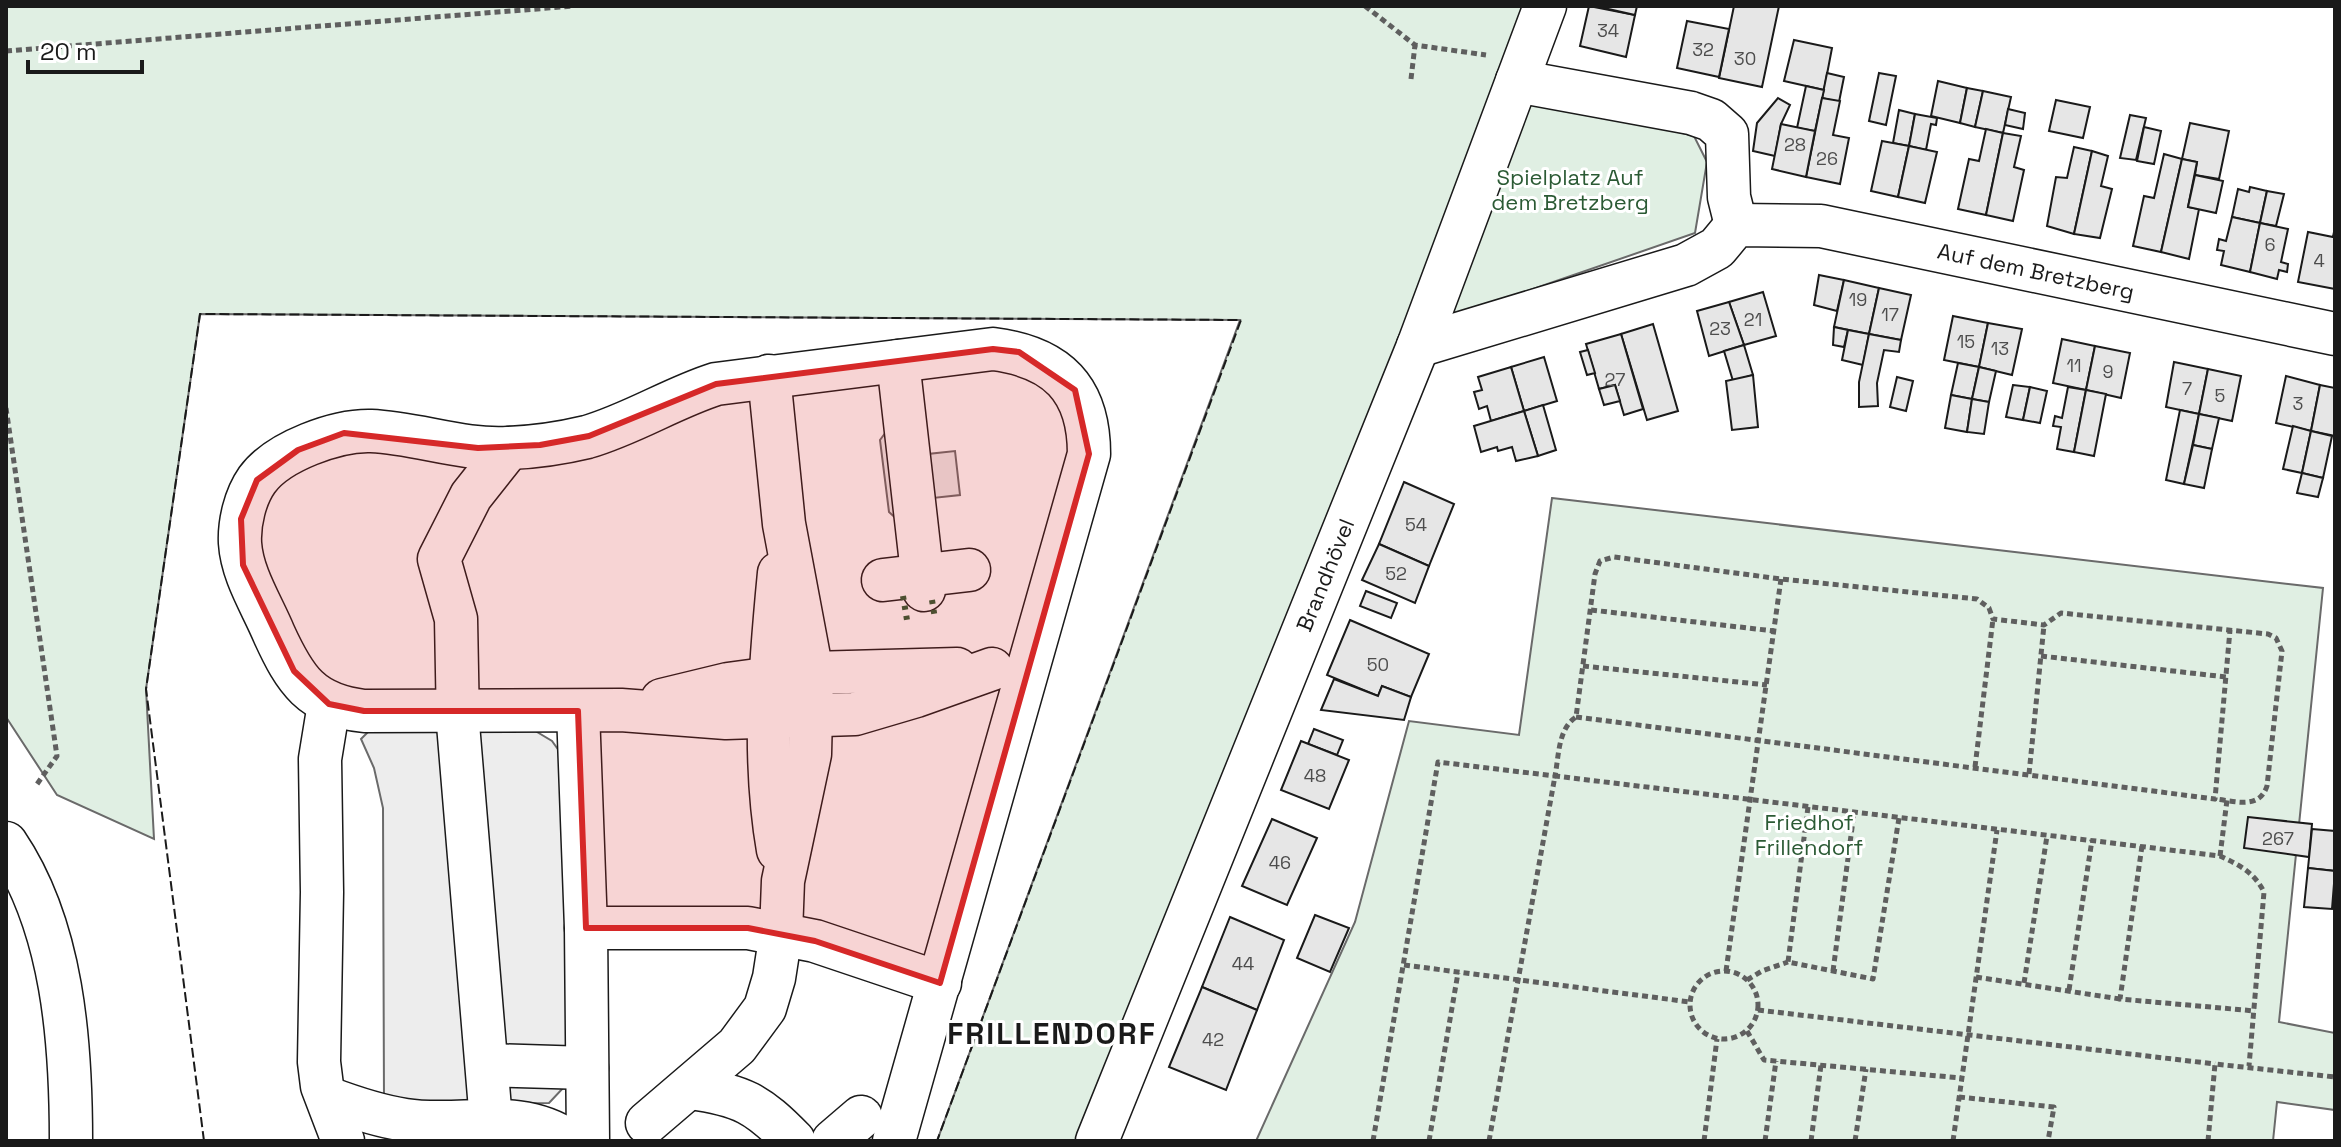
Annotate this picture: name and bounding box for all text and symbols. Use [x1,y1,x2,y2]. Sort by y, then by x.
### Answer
house number: 34 [1597,19,1619,42]
scale bar [28,24,142,74]
text: 20 m [40,36,97,67]
house number: 32 [1692,38,1714,61]
house number: 30 [1734,47,1756,70]
house number: 28 [1784,133,1806,156]
house number: 26 [1816,147,1838,170]
park label: Spielplatz Auf dem Bretzberg [1491,163,1649,216]
house number: 6 [2264,233,2276,256]
street label: Auf dem Bretzberg [1935,236,2137,306]
house number: 4 [2313,249,2325,272]
house number: 19 [1849,288,1867,311]
house number: 17 [1881,303,1899,326]
house number: 21 [1744,308,1762,331]
house number: 23 [1709,317,1731,340]
house number: 15 [1957,330,1975,353]
house number: 13 [1991,337,2009,360]
house number: 11 [2066,354,2082,377]
house number: 9 [2102,360,2114,383]
house number: 27 [1605,368,1625,391]
house number: 7 [2182,377,2192,400]
house number: 5 [2215,384,2225,407]
house number: 3 [2293,392,2303,415]
house number: 54 [1405,513,1427,536]
street label: Brandhövel [1290,514,1360,636]
house number: 52 [1385,562,1407,585]
house number: 50 [1367,653,1389,676]
house number: 48 [1304,764,1326,787]
park label: Friedhof Frillendorf [1755,808,1864,861]
house number: 267 [2262,827,2294,850]
house number: 46 [1269,851,1291,874]
house number: 44 [1232,952,1254,975]
district label: FRILLENDORF [947,1014,1157,1053]
house number: 42 [1202,1028,1224,1051]

